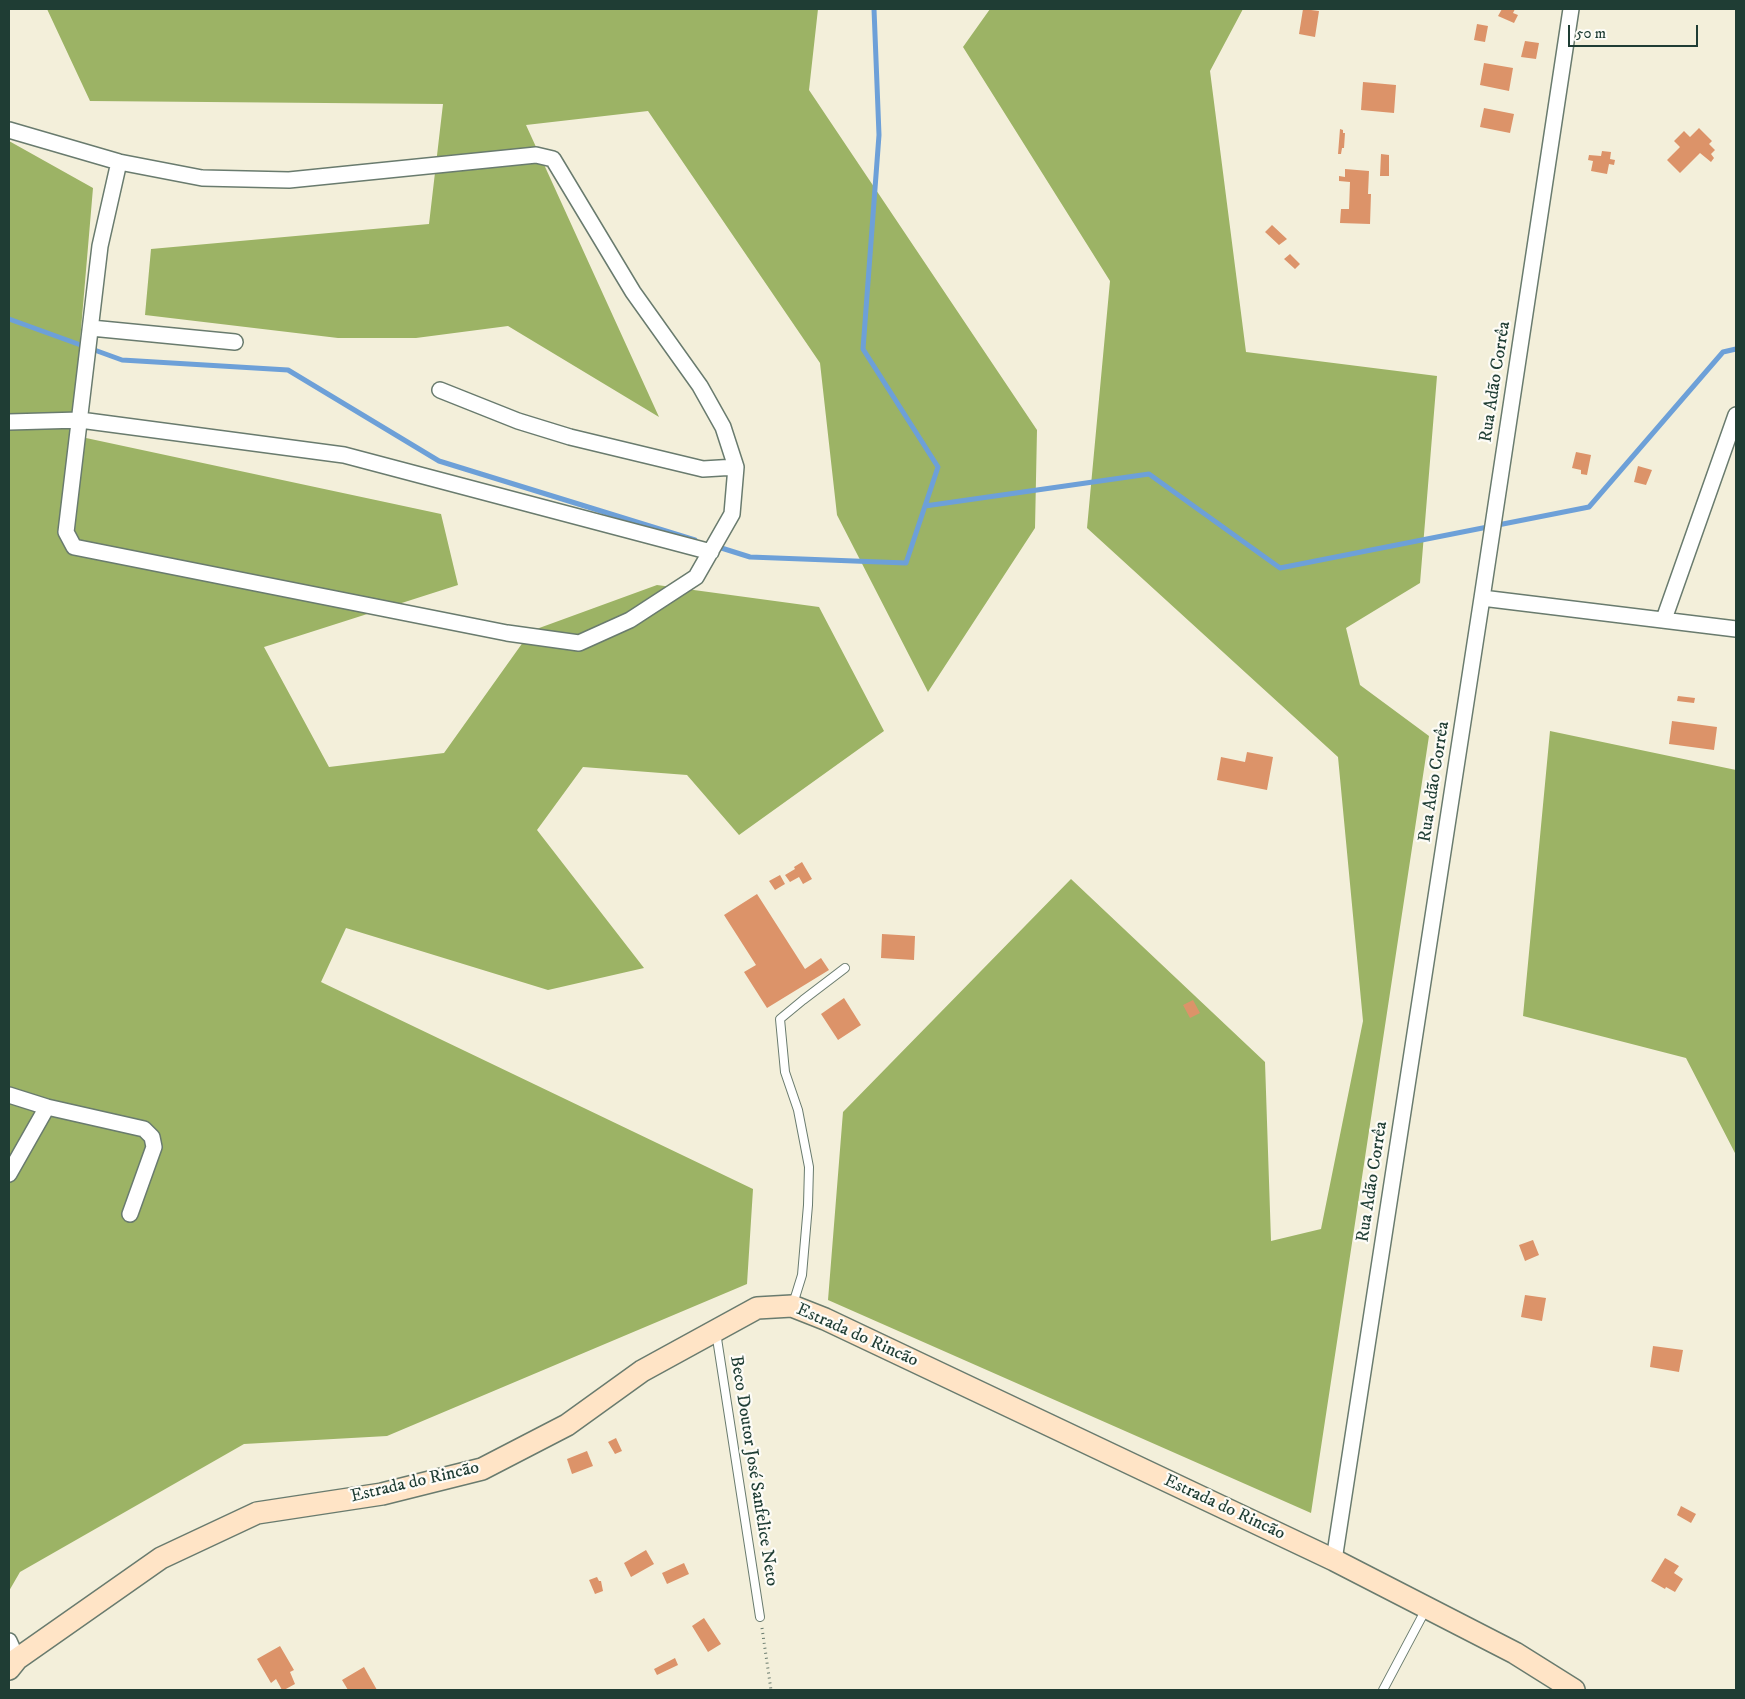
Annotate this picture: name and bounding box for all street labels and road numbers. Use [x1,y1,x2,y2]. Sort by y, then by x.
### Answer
street label: Rua Adão Corrêa [1476,320,1516,444]
street label: Rua Adão Corrêa [1415,720,1455,844]
street label: Rua Adão Corrêa [1353,1120,1393,1244]
street label: Estrada do Rincão [793,1299,921,1373]
street label: Beco Doutor José Sanfelice Neto [724,1354,782,1588]
street label: Estrada do Rincão [349,1458,481,1508]
street label: Estrada do Rincão [1160,1471,1288,1545]

